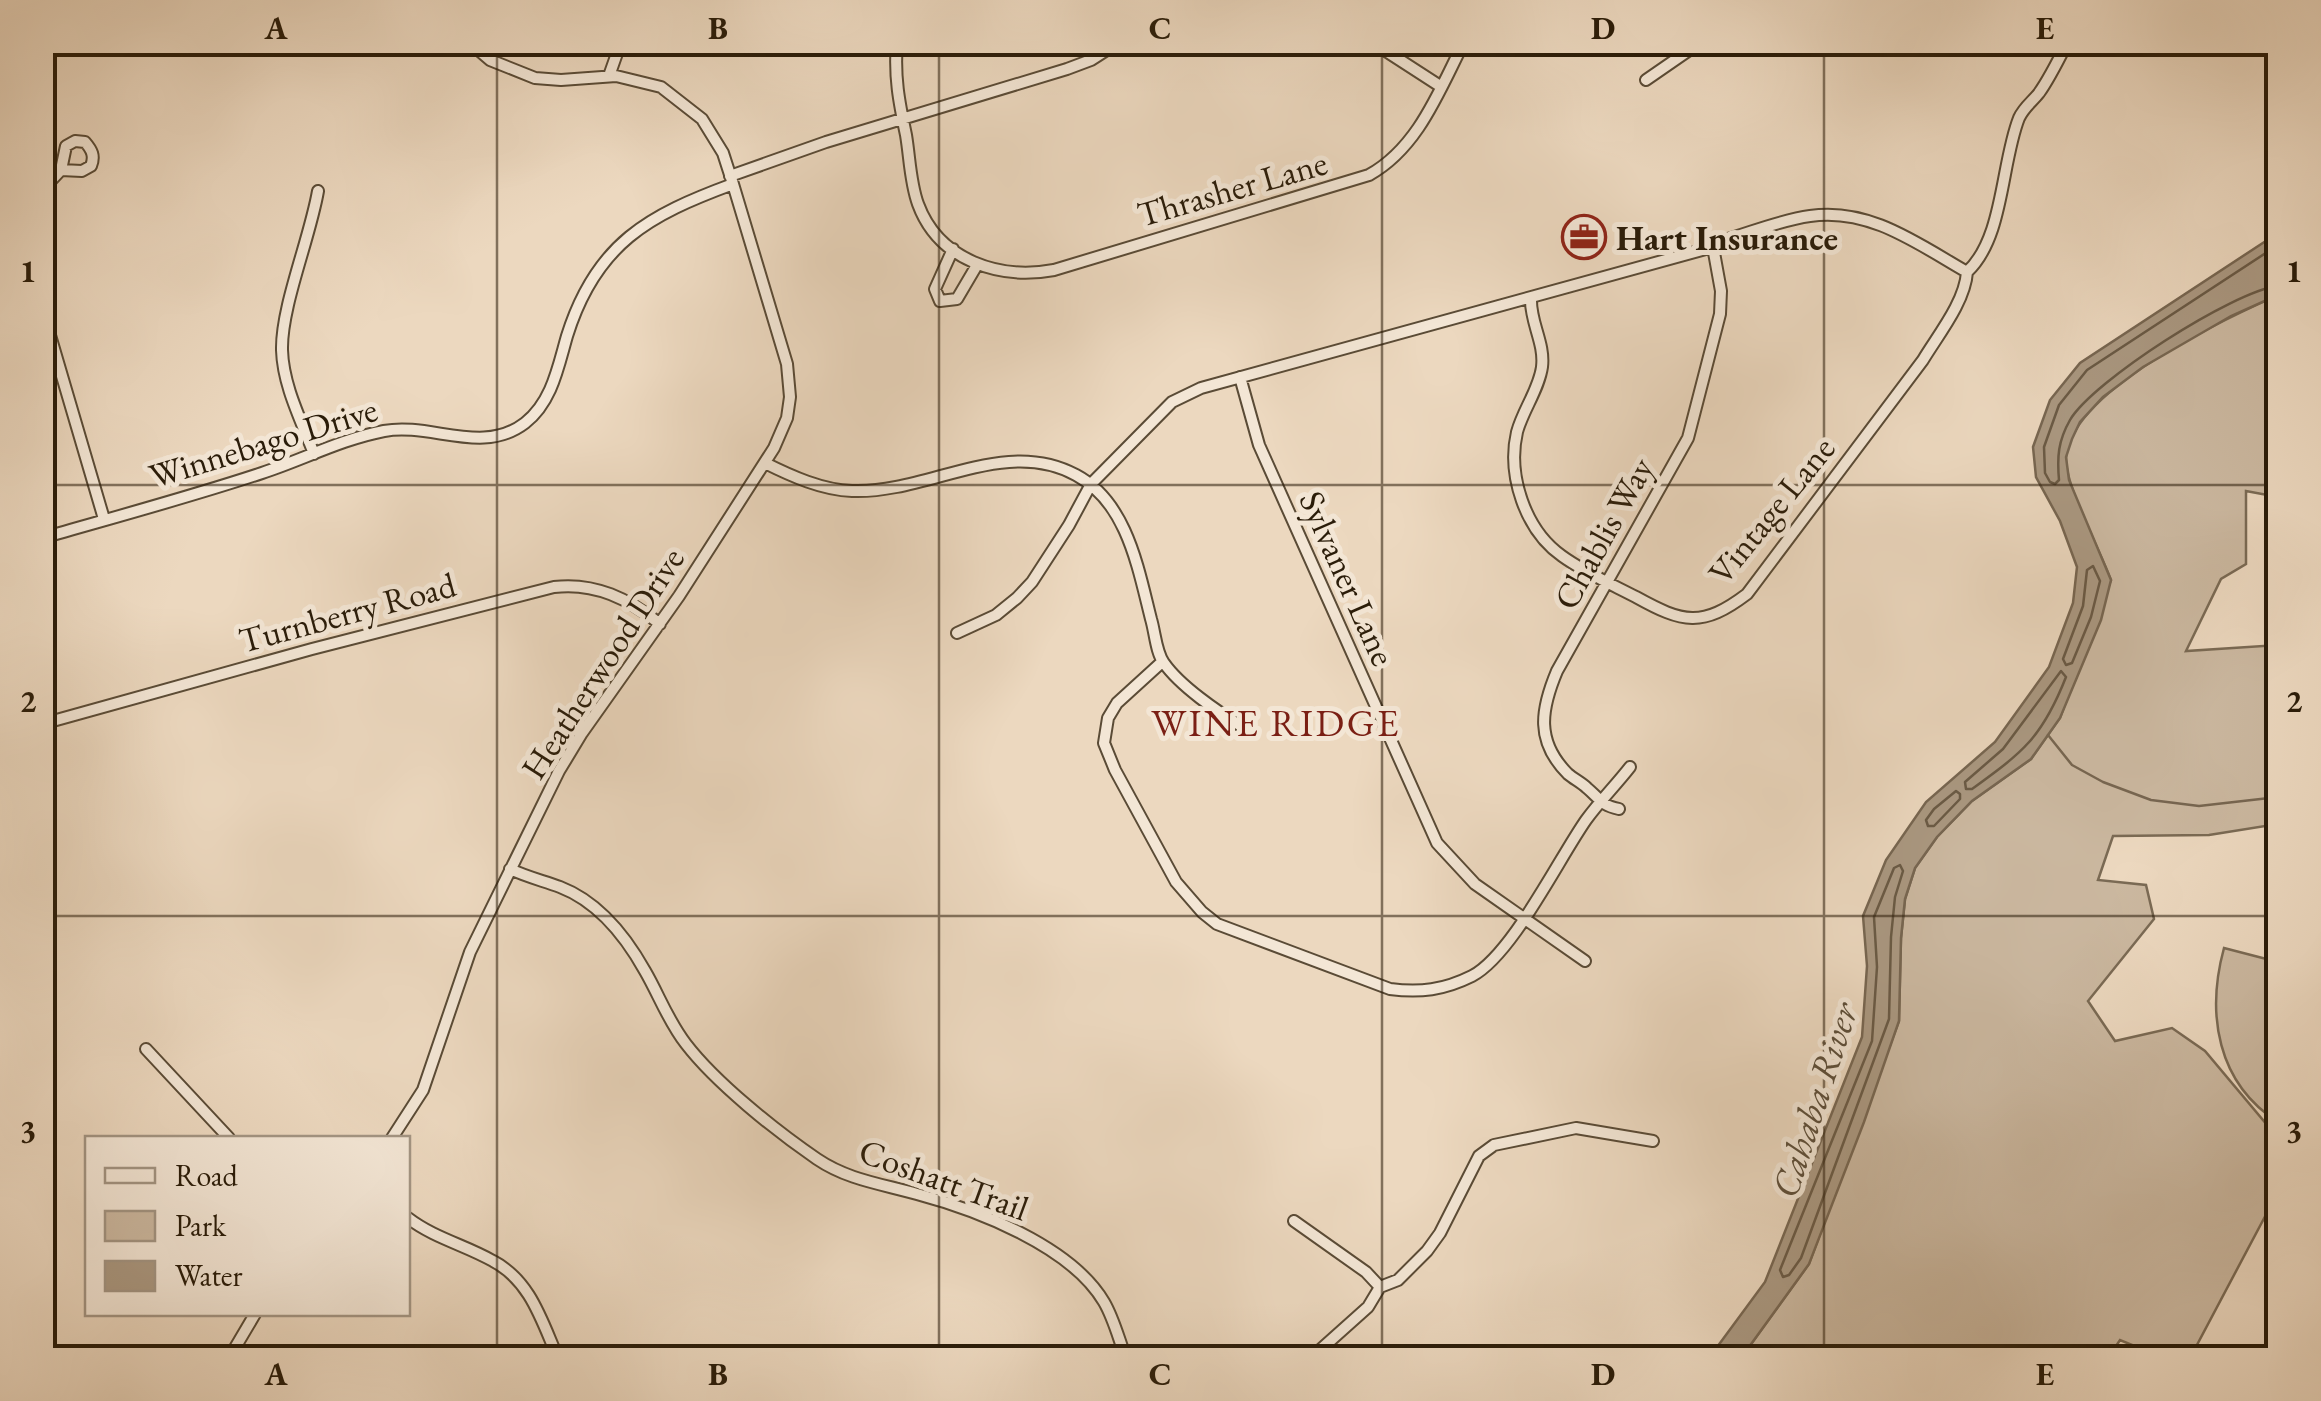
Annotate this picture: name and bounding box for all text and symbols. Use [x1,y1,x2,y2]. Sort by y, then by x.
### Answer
text: A [263,7,288,49]
text: B [708,7,728,49]
text: C [1149,7,1171,49]
text: D [1591,7,1615,49]
text: E [2036,7,2054,49]
street label: Thrasher Lane [1132,139,1332,237]
office icon: Hart Insurance [1561,214,1607,260]
place label: Hart Insurance [1616,215,1838,260]
text: 1 [20,250,36,292]
text: 1 [2286,250,2302,292]
street label: Winnebago Drive [144,386,382,498]
street label: Vintage Lane [1698,427,1844,593]
street label: Chablis Way [1543,448,1664,617]
street label: Sylvaner Lane [1290,484,1406,672]
street label: Heatherwood Drive [510,539,694,787]
street label: Turnberry Road [234,561,461,663]
text: 2 [20,680,37,722]
text: 2 [2286,680,2303,722]
district label: WINE RIDGE [1151,698,1401,747]
water label: Cahaba River [1760,995,1869,1204]
text: 3 [20,1110,36,1152]
text: 3 [2286,1110,2302,1152]
street label: Coshatt Trail [853,1128,1035,1230]
legend [85,1136,410,1316]
text: Road [175,1156,239,1195]
text: Park [175,1206,227,1245]
text: Water [175,1256,243,1295]
text: A [263,1353,288,1395]
text: B [708,1353,728,1395]
text: C [1149,1353,1171,1395]
text: D [1591,1353,1615,1395]
text: E [2036,1353,2054,1395]

